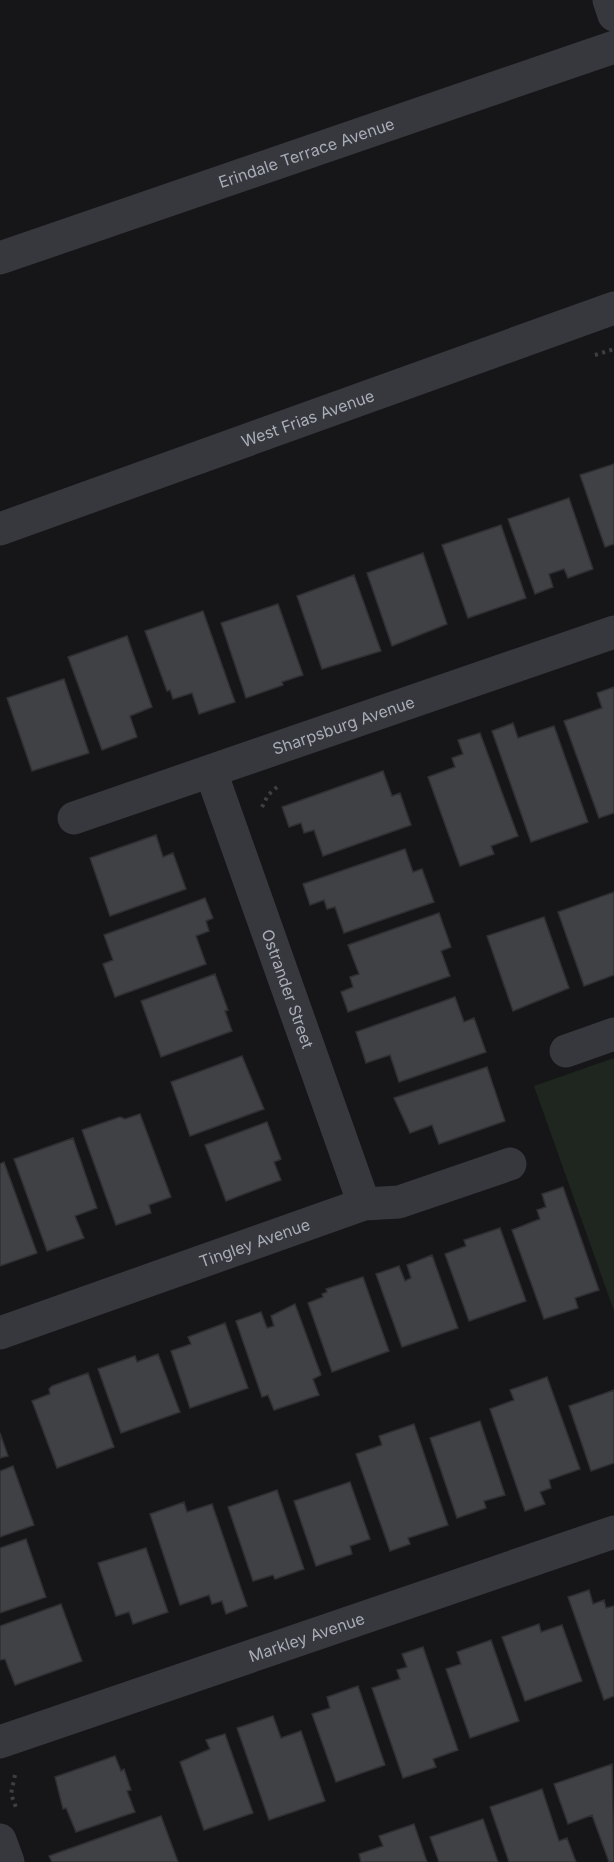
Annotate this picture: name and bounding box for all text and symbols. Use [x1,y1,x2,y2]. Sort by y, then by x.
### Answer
street label: Erindale Terrace Avenue [216,113,397,192]
street label: West Frias Avenue [239,385,377,451]
street label: Sharpsburg Avenue [270,691,417,759]
street label: Ostrander Street [257,926,318,1051]
street label: Tingley Avenue [196,1214,313,1272]
street label: Markley Avenue [246,1608,367,1666]

